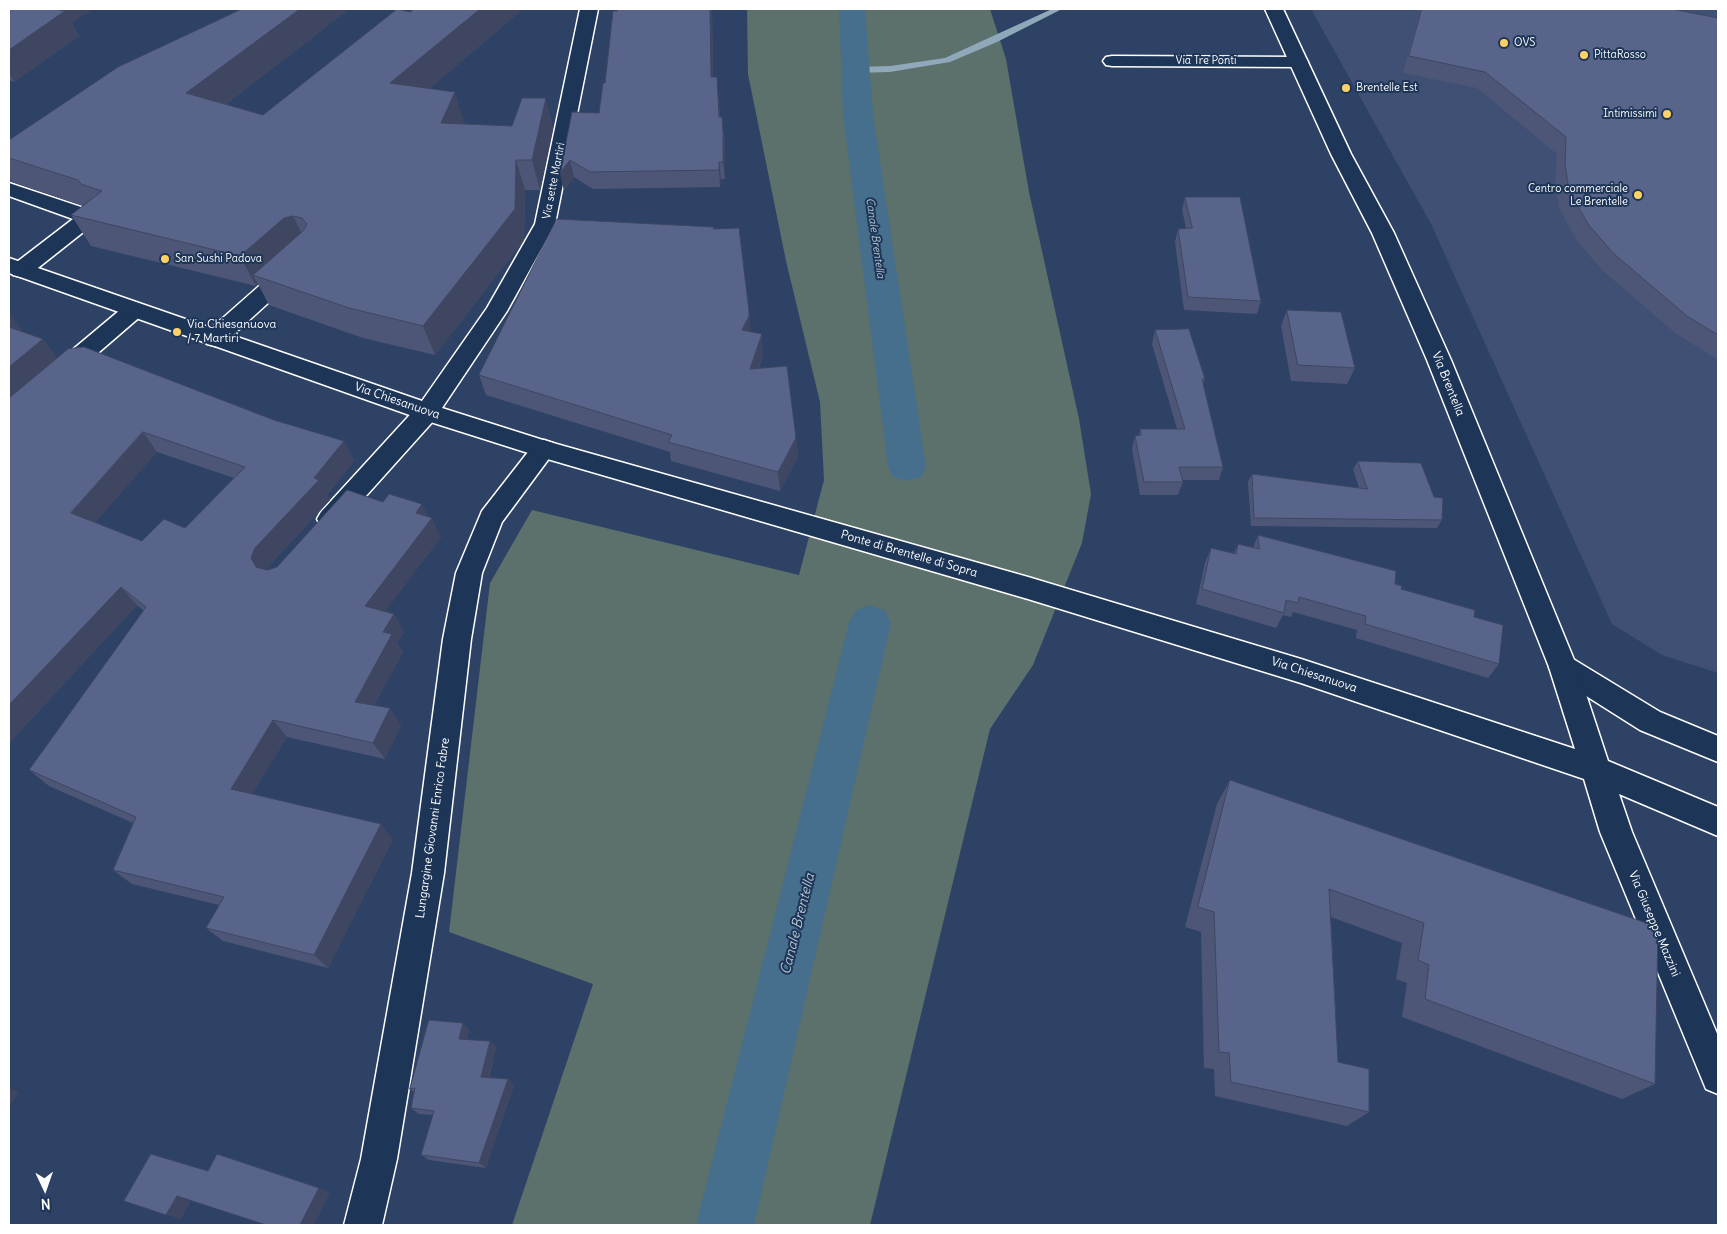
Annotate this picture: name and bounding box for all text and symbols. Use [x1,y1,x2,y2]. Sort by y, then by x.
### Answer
place label: OVS [1514,36,1535,50]
marker: OVS [1498,37,1510,49]
place label: PittaRosso [1594,48,1646,62]
marker: PittaRosso [1578,49,1590,61]
street label: Via Tre Ponti [1176,54,1236,68]
place label: Brentelle Est [1356,81,1418,95]
marker: Brentelle Est [1340,82,1352,94]
place label: Intimissimi [1603,107,1657,121]
marker: Intimissimi [1661,108,1673,120]
street label: Via sette Martiri [540,142,568,220]
place label: Centro commerciale Le Brentelle [1528,182,1628,208]
marker: Centro commerciale Le Brentelle [1632,189,1644,201]
water label: Canale Brentella [863,197,887,279]
place label: San Sushi Padova [175,252,262,266]
marker: San Sushi Padova [159,253,171,265]
place label: Via Chiesanuova / 7 Martiri [187,318,276,346]
marker: Via Chiesanuova / 7 Martiri [171,326,183,338]
street label: Via Brentella [1429,350,1467,418]
street label: Via Chiesanuova [352,380,442,422]
street label: Ponte di Brentelle di Sopra [839,528,979,580]
street label: Via Chiesanuova [1269,654,1359,696]
street label: Lungargine Giovanni Enrico Fabre [413,737,453,919]
street label: Via Giuseppe Mazzini [1625,869,1683,979]
water label: Canale Brentella [777,872,819,976]
north arrow [20,1164,70,1214]
text: N [40,1195,51,1213]

